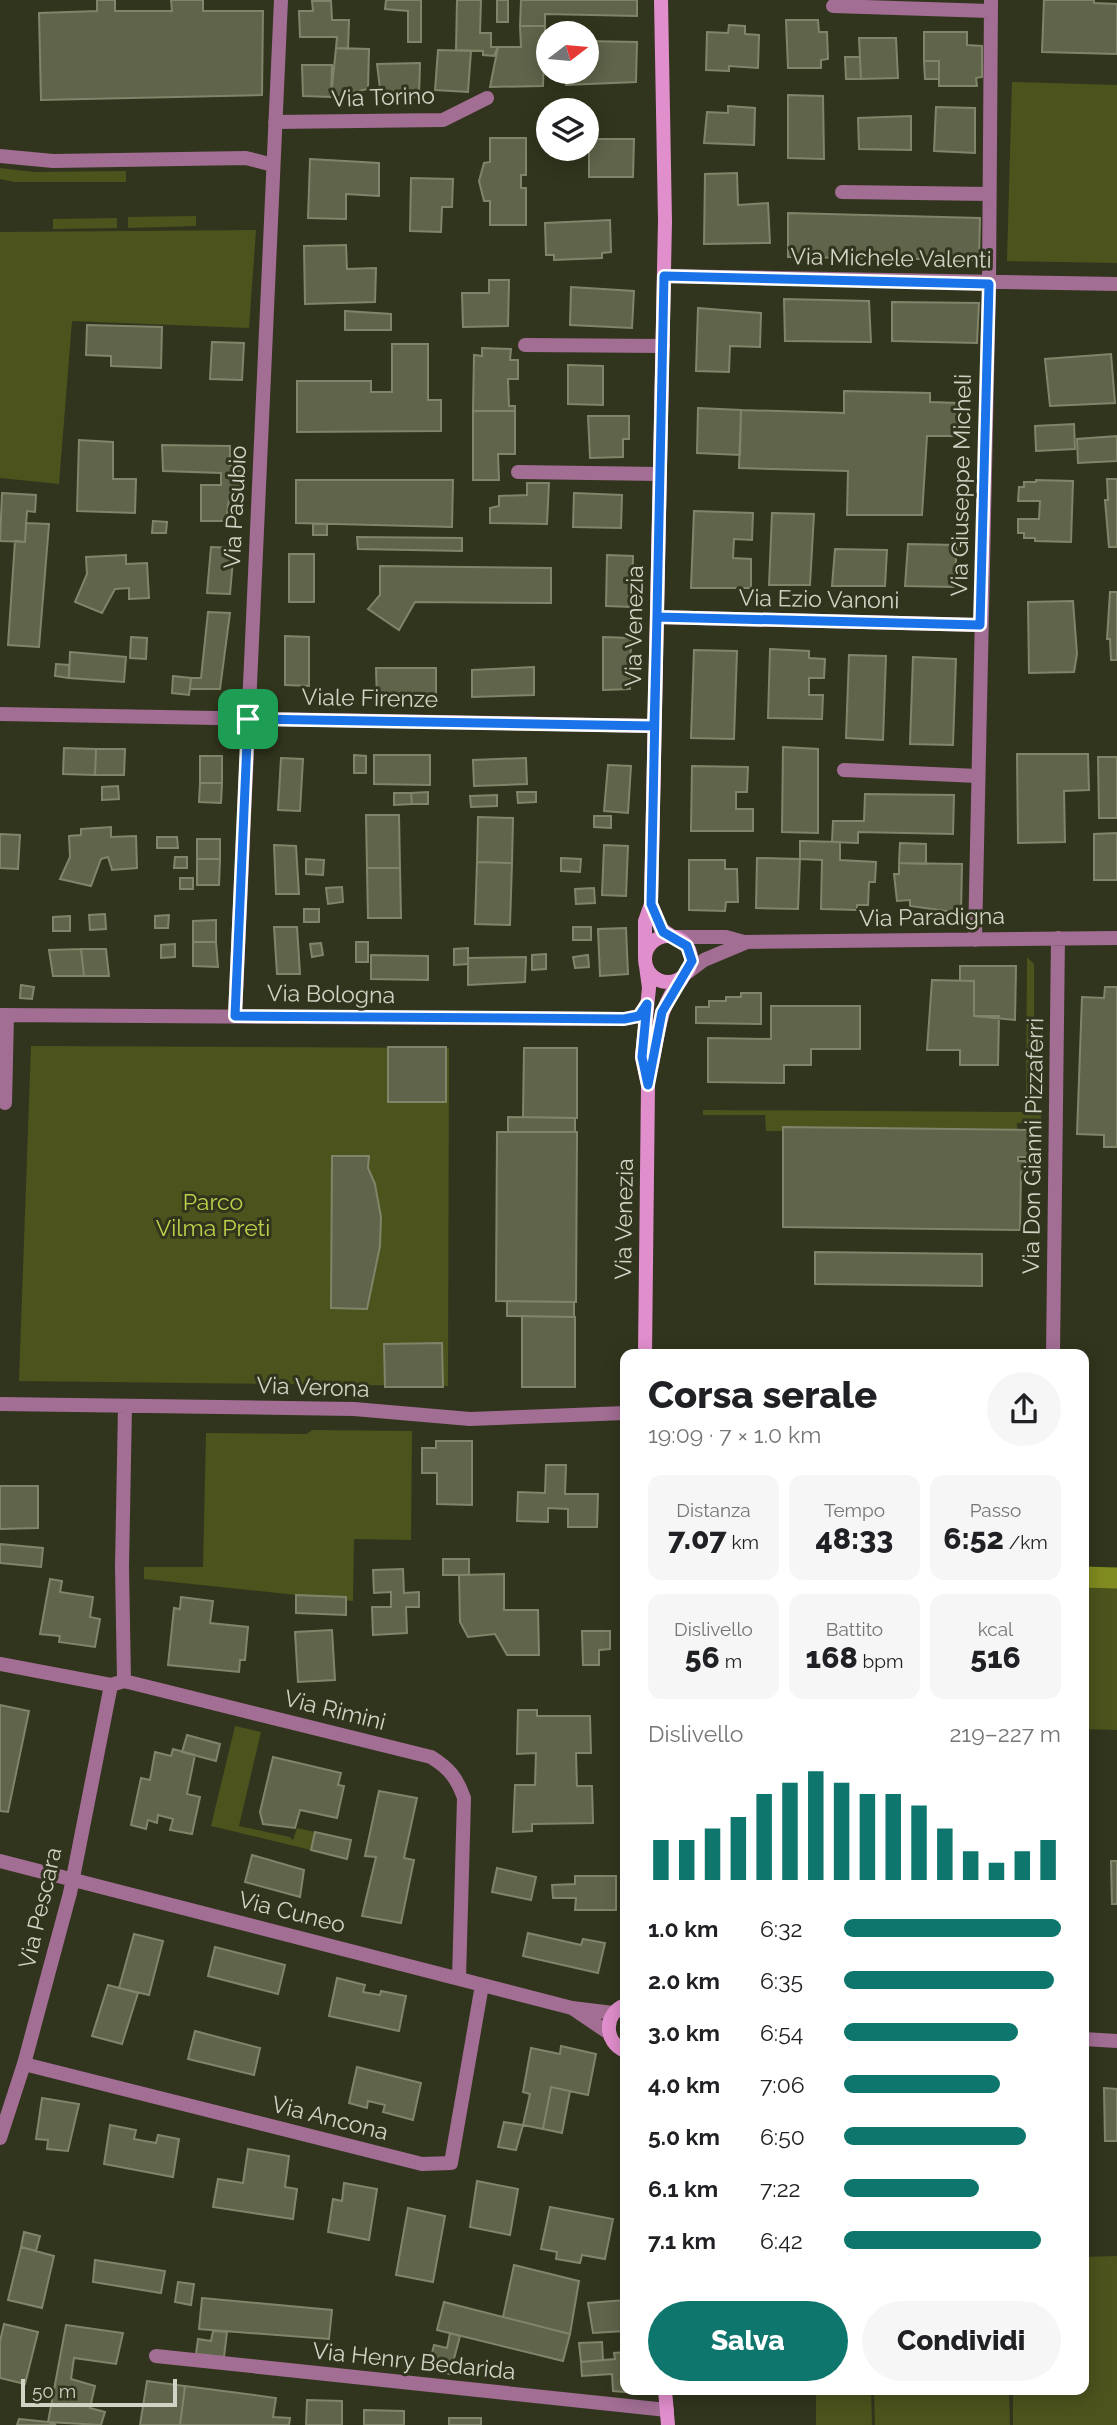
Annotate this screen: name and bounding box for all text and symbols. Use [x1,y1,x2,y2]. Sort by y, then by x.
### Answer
north arrow [536,21,598,84]
map controls [536,21,599,161]
street label: Via Torino [331,81,435,112]
button: layers [536,98,599,161]
street label: Via Michele Valenti [790,242,992,273]
street label: Via Giuseppe Micheli [945,374,976,596]
street label: Via Pasubio [218,445,251,569]
street label: Via Venezia [619,565,648,687]
street label: Via Ezio Vanoni [738,584,900,613]
street label: Viale Firenze [302,683,438,712]
pin [218,689,278,749]
icon: arrive [229,700,267,738]
street label: Via Paradigna [859,902,1005,931]
street label: Via Bologna [267,979,395,1008]
street label: Via Don Gianni Pizzaferri [1017,1018,1048,1274]
street label: Via Venezia [609,1158,638,1280]
park label: Parco Vilma Preti [156,1188,270,1241]
street label: Via Verona [256,1371,370,1402]
text: Corsa serale [648,1372,877,1417]
button: share [987,1372,1061,1446]
text: 19:09 · 7 × 1.0 km [648,1421,821,1448]
text: Distanza [676,1499,751,1521]
text: Tempo [824,1499,885,1521]
text: Passo [970,1499,1021,1521]
text: 7.07 [668,1521,727,1556]
text: 48:33 [816,1521,893,1556]
text: 6:52 [943,1521,1004,1556]
text: km [727,1531,759,1553]
text: /km [1004,1531,1048,1553]
text: Dislivello [674,1618,753,1640]
text: Battito [826,1618,883,1640]
text: kcal [978,1618,1013,1640]
text: 56 [685,1640,720,1675]
text: 168 [806,1640,858,1675]
text: 516 [970,1640,1021,1675]
text: m [720,1650,742,1672]
text: bpm [858,1650,903,1672]
street label: Via Rimini [282,1684,389,1735]
text: Dislivello [648,1720,743,1747]
text: 219–227 m [949,1720,1061,1747]
street label: Via Pescara [12,1845,67,1971]
street label: Via Cuneo [236,1885,348,1938]
text: 1.0 km [648,1915,718,1942]
text: 6:32 [760,1915,802,1942]
text: 2.0 km [648,1967,720,1994]
text: 6:35 [760,1967,803,1994]
text: 3.0 km [648,2019,720,2046]
text: 6:54 [760,2019,803,2046]
text: 4.0 km [648,2071,720,2098]
text: 7:06 [760,2071,805,2098]
street label: Via Ancona [269,2090,391,2145]
text: 5.0 km [648,2123,720,2150]
text: 6:50 [760,2123,805,2150]
text: 6.1 km [648,2175,718,2202]
text: 7:22 [760,2175,801,2202]
text: 7.1 km [648,2227,716,2254]
text: 6:42 [760,2227,803,2254]
button: Salva [648,2301,848,2381]
button: Condividi [862,2301,1061,2381]
street label: Via Henry Bedarida [311,2336,517,2385]
scale bar [21,2376,177,2408]
text: 50 m [32,2380,76,2402]

